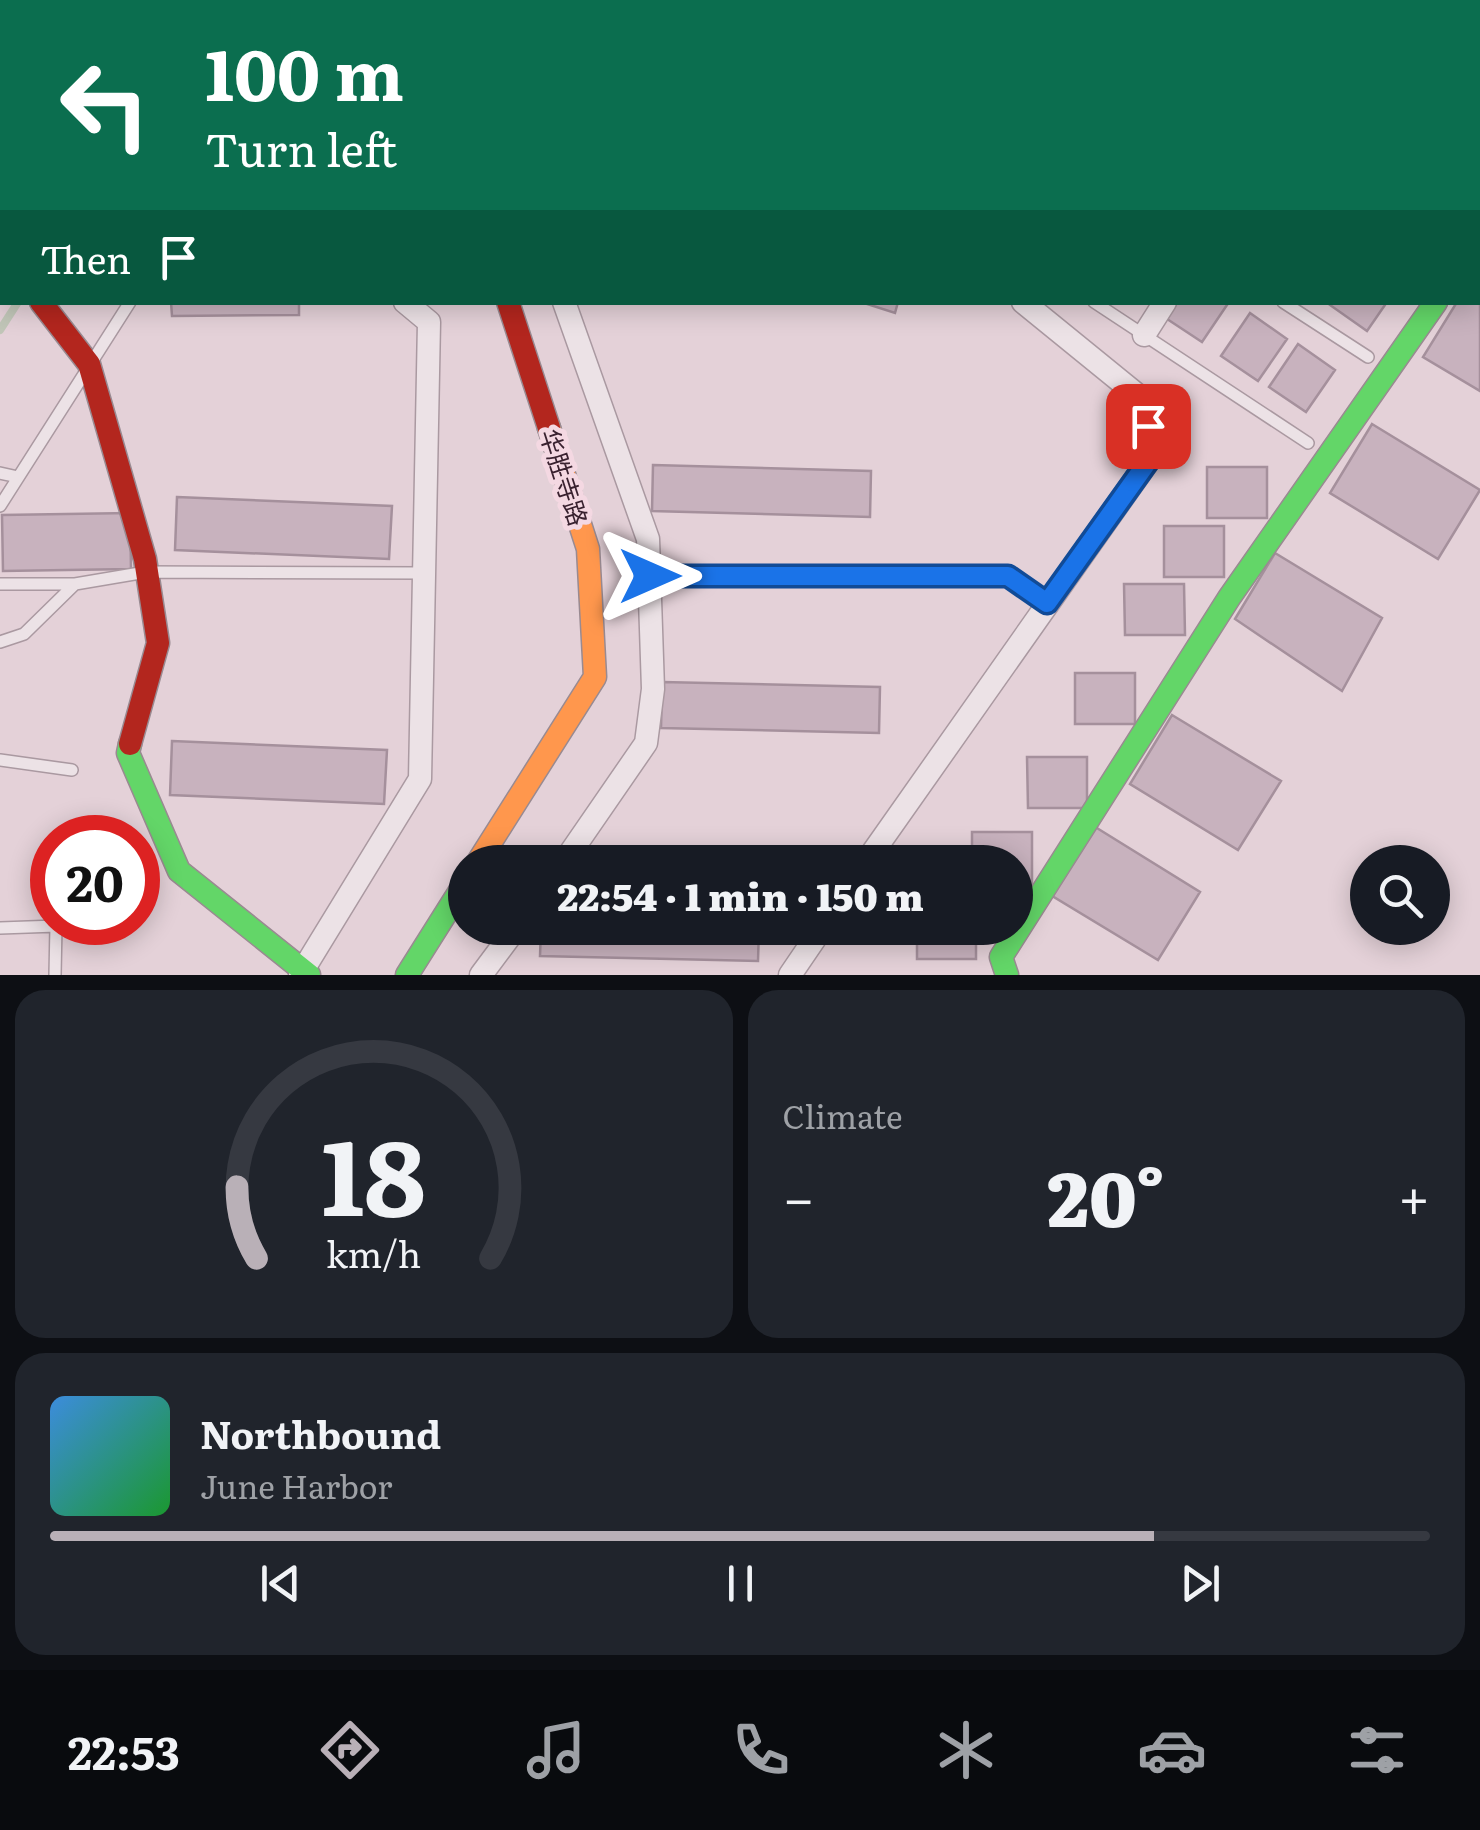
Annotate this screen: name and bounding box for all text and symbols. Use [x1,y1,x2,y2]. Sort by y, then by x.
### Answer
text: 100 m [205,19,404,123]
icon: left [40,40,170,170]
text: Turn left [205,114,397,181]
text: Then [40,229,131,286]
icon: arrive [151,230,206,285]
pin [1106,384,1191,469]
icon: arrive [1121,399,1176,454]
street label: 华胜寺路 [532,424,598,530]
position arrow [598,524,702,628]
speed limit sign: 20 [30,815,160,945]
map controls [1350,845,1450,945]
button: search [1350,845,1450,945]
text: 22:54 · 1 min · 150 m [557,866,924,923]
text: Climate [783,1091,903,1139]
text: 18 [322,1094,426,1248]
text: 20° [1047,1139,1165,1250]
text: − [783,1154,815,1236]
text: + [1398,1154,1430,1236]
text: km/h [326,1226,421,1279]
text: Northbound [200,1404,441,1461]
text: June Harbor [200,1461,392,1509]
icon: previous [253,1556,308,1611]
icon: pause [713,1556,768,1611]
icon: next [1173,1556,1228,1611]
icon: directions [315,1715,385,1785]
icon: music [521,1715,591,1785]
icon: phone [726,1715,796,1785]
icon: climate [931,1715,1001,1785]
icon: car [1137,1715,1207,1785]
icon: filters [1342,1715,1412,1785]
text: 22:53 [68,1717,180,1784]

